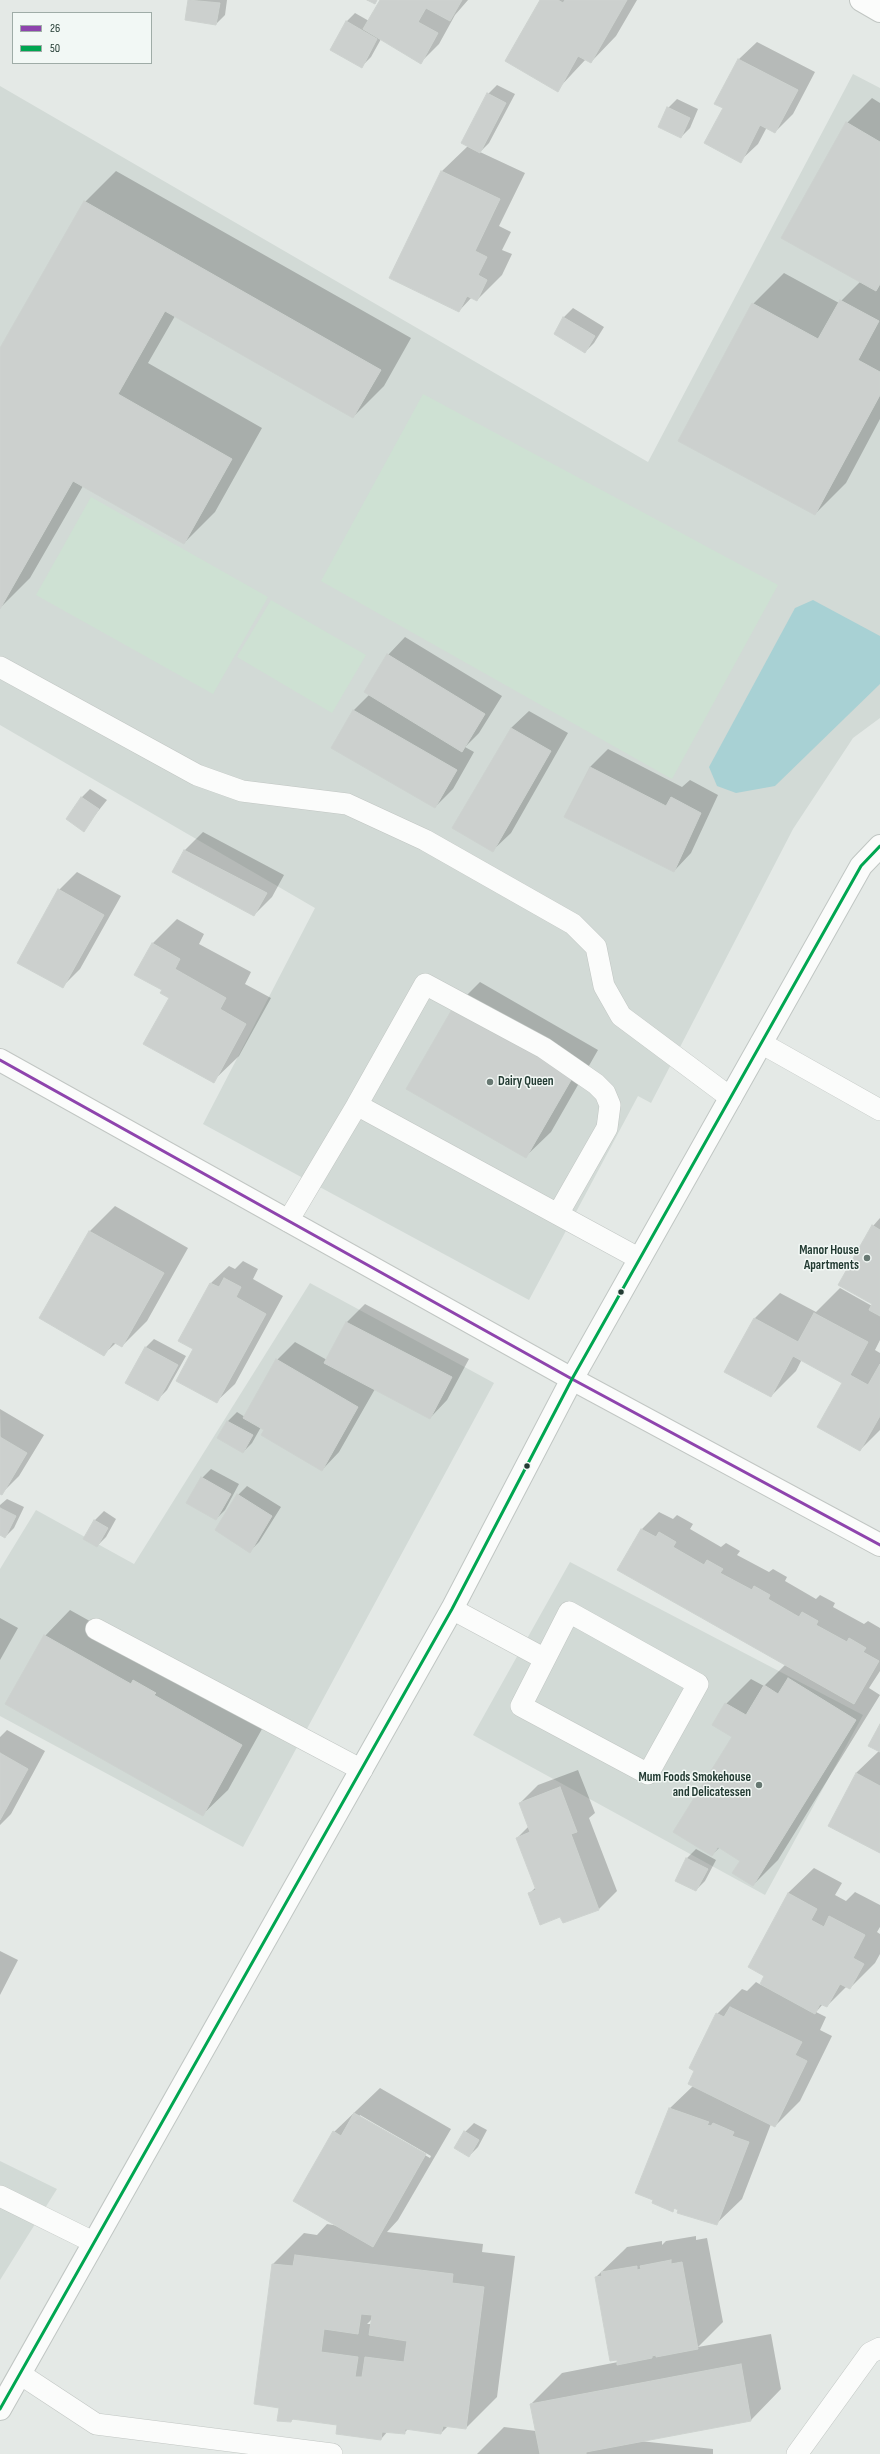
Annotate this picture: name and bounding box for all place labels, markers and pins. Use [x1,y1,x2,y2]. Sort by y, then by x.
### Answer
place label: Dairy Queen [498,1074,554,1090]
marker: Dairy Queen [485,1077,495,1087]
place label: Manor House Apartments [799,1243,859,1274]
marker: Manor House Apartments [862,1253,872,1263]
unlabelled marker [616,1287,626,1297]
unlabelled marker [522,1461,532,1471]
place label: Mum Foods Smokehouse and Delicatessen [639,1770,751,1801]
marker: Mum Foods Smokehouse and Delicatessen [754,1780,764,1790]

